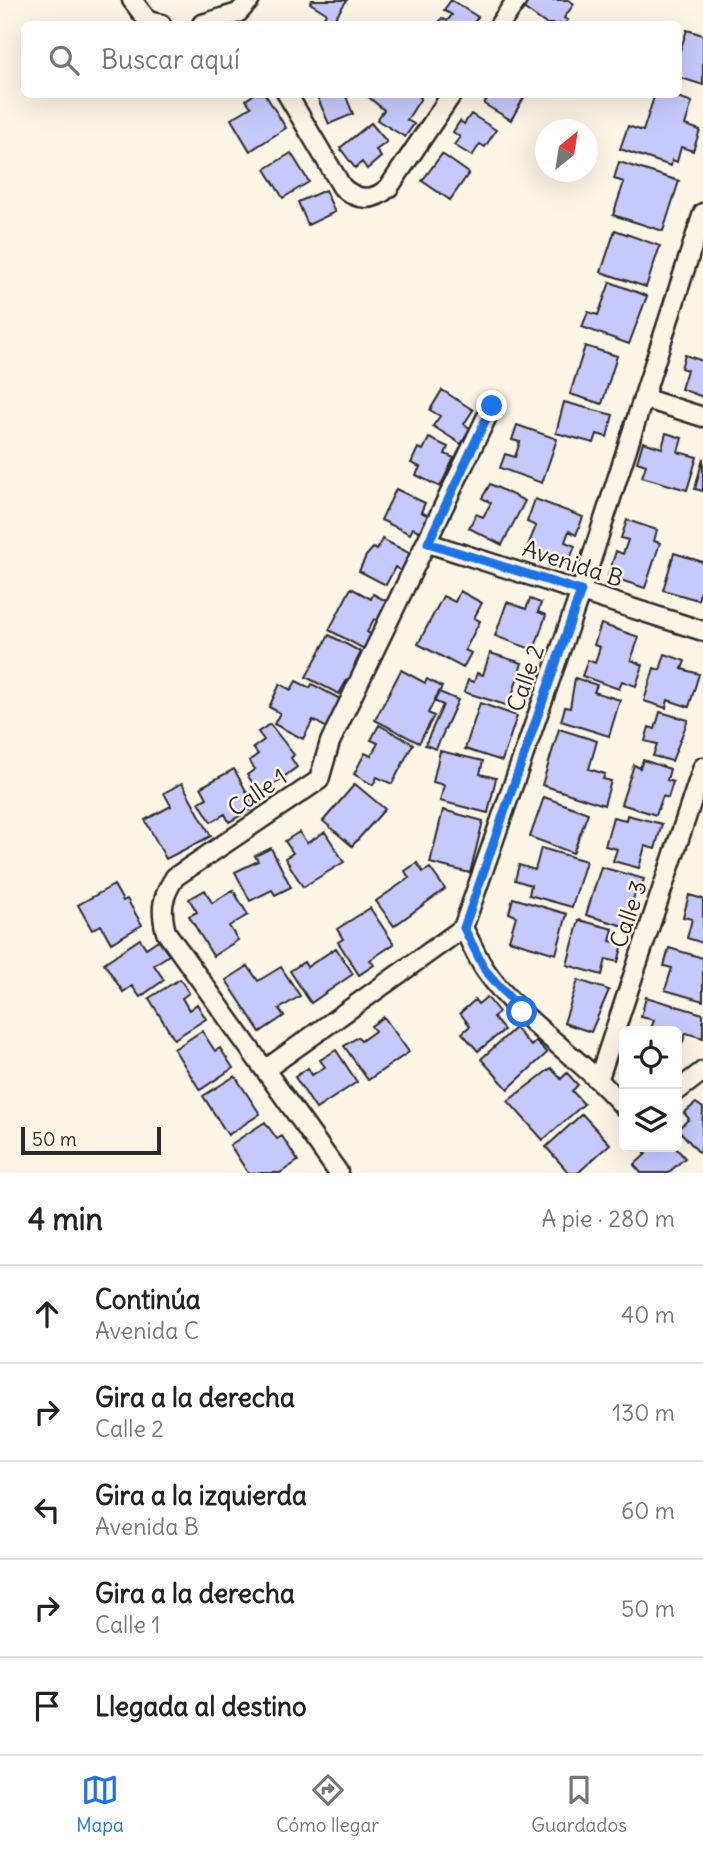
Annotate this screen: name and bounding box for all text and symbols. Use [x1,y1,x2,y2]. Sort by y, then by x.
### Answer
search box [21,21,682,98]
icon: search [45,41,83,79]
text: Buscar aquí [101,43,240,76]
north arrow [535,119,598,182]
route end [476,390,507,421]
street label: Avenida B [519,533,627,593]
street label: Calle 2 [500,641,550,715]
street label: Calle 1 [222,762,292,822]
street label: Calle 3 [603,877,653,951]
route start [506,996,537,1027]
map controls [619,1026,682,1152]
button: locate [619,1026,682,1089]
button: layers [619,1089,682,1152]
scale bar [21,1124,161,1156]
text: 50 m [32,1127,77,1151]
text: 4 min [28,1200,103,1238]
text: A pie · 280 m [541,1204,675,1233]
text: Continúa [95,1283,201,1316]
icon: ahead [28,1295,66,1333]
text: 40 m [621,1300,675,1329]
text: Avenida C [95,1316,199,1345]
text: Gira a la derecha [95,1381,295,1414]
icon: right [28,1393,66,1431]
text: 130 m [612,1398,675,1427]
text: Calle 2 [95,1414,164,1443]
text: Gira a la izquierda [95,1479,307,1512]
icon: left [28,1491,66,1529]
text: 60 m [621,1496,675,1525]
text: Avenida B [95,1512,199,1541]
text: Gira a la derecha [95,1577,295,1610]
icon: right [28,1589,66,1627]
text: 50 m [621,1594,675,1623]
text: Calle 1 [95,1610,160,1639]
icon: arrive [28,1687,66,1725]
text: Llegada al destino [95,1690,307,1723]
tab: Mapa [76,1771,124,1837]
tab: Cómo llegar [276,1771,379,1837]
tab: Guardados [531,1771,627,1837]

